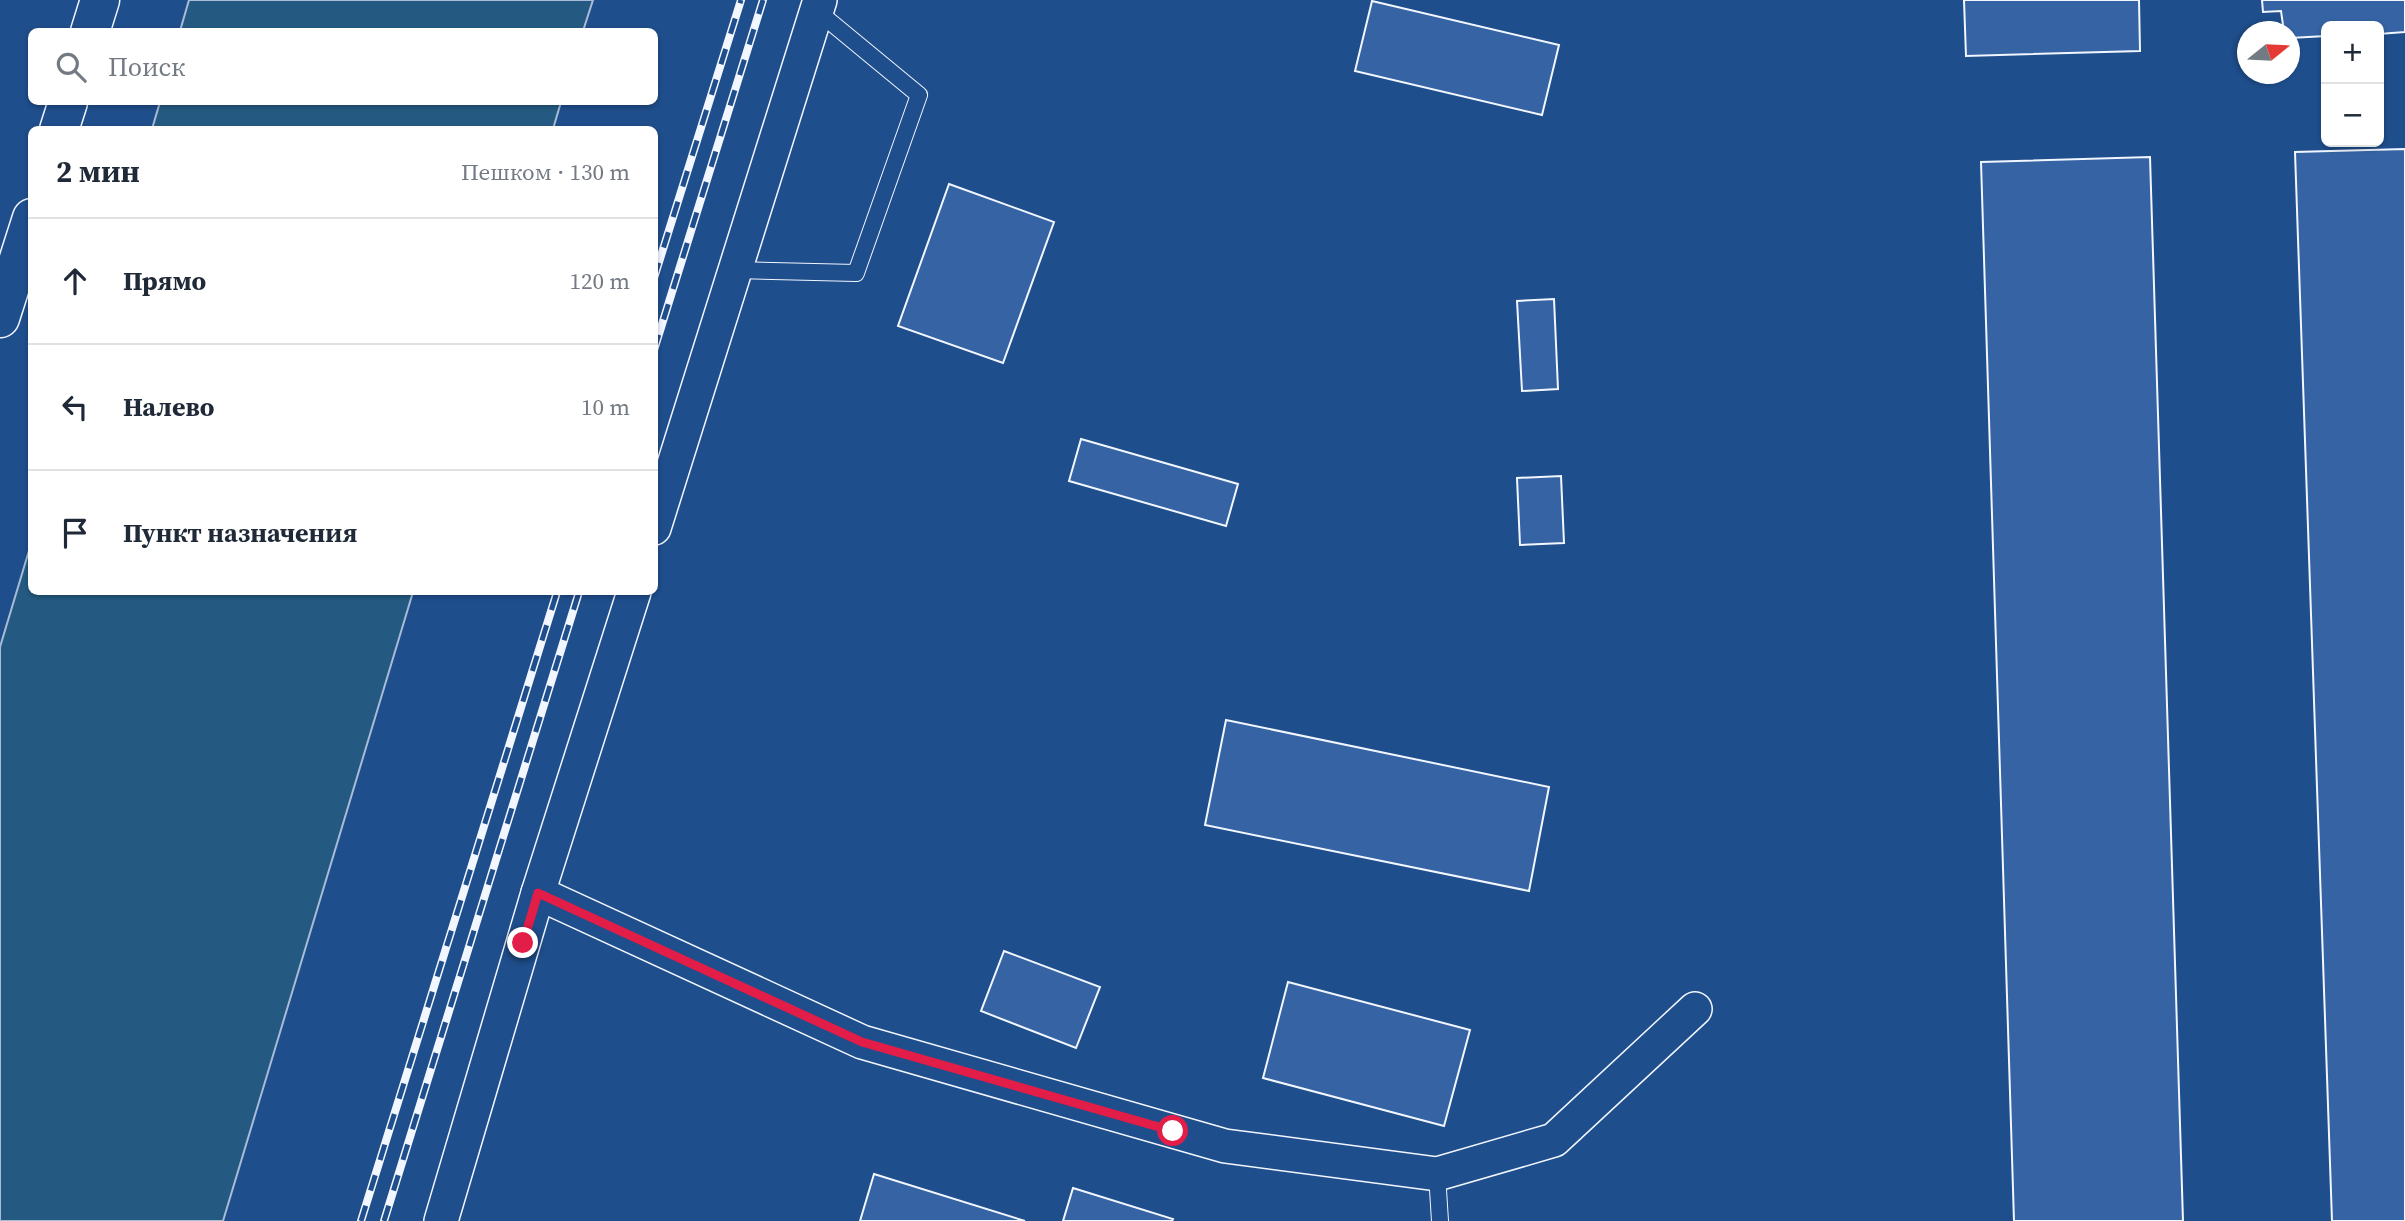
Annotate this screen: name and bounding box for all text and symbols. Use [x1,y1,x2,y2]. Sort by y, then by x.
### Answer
north arrow [2237,21,2300,84]
map controls [2321,21,2384,147]
button: + [2321,21,2384,84]
search box [28,28,658,105]
icon: search [52,48,90,86]
text: Поиск [108,49,185,85]
button: − [2321,84,2384,147]
text: 2 мин [56,151,140,192]
text: Пешком · 130 m [461,156,630,188]
icon: ahead [56,262,94,300]
text: Прямо [123,263,206,299]
text: 120 m [569,265,630,297]
icon: left [56,388,94,426]
text: Налево [123,389,214,425]
text: 10 m [581,391,630,423]
icon: arrive [56,514,94,552]
text: Пункт назначения [123,515,357,551]
route end [507,927,538,958]
route start [1157,1115,1188,1146]

